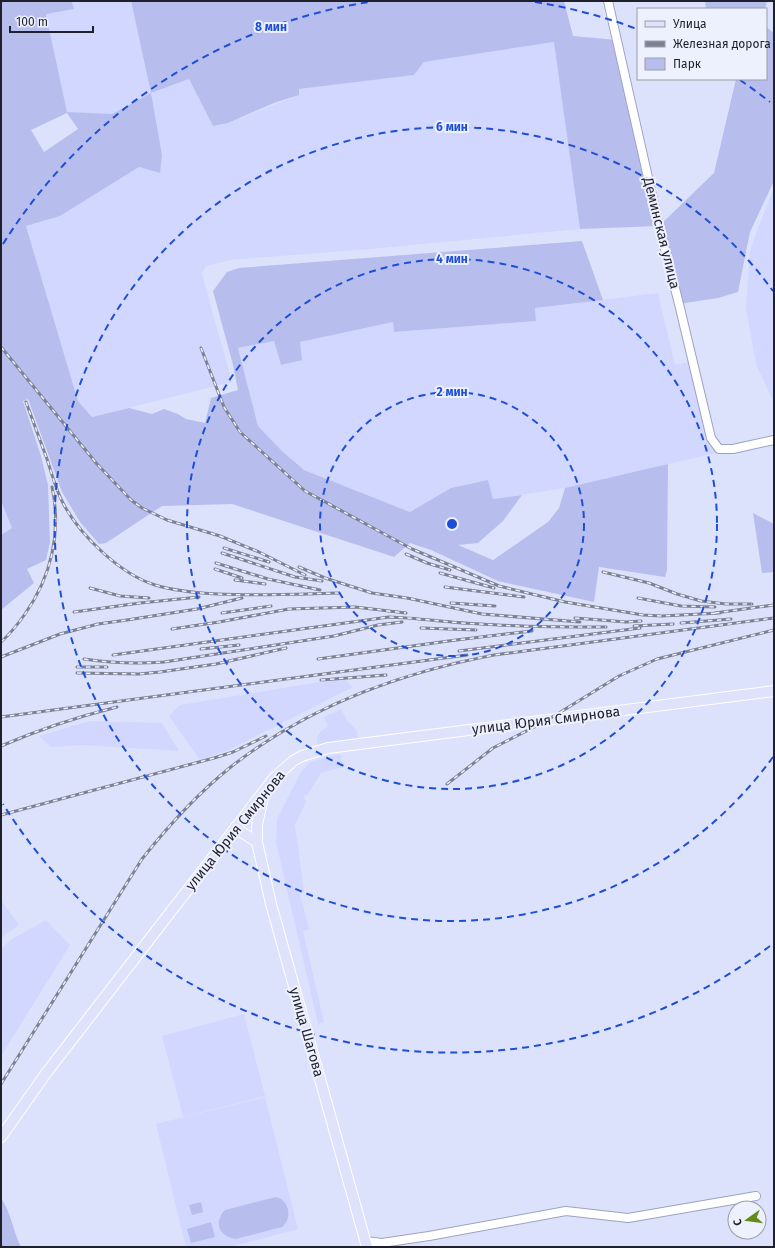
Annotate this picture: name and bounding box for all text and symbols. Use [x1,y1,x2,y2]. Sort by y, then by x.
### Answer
scale bar [10,8,93,34]
legend [637,8,767,80]
text: 100 m [16,15,48,29]
text: Улица [673,17,707,31]
text: 8 мин [255,20,287,34]
text: Железная дорога [673,37,771,51]
text: Парк [673,57,702,71]
text: 6 мин [436,120,468,134]
street label: Деминская улица [639,175,684,291]
text: 4 мин [436,252,468,266]
text: 2 мин [436,385,468,399]
centre of rings [445,517,459,531]
street label: улица Юрия Смирнова [471,703,621,738]
street label: улица Юрия Смирнова [182,767,289,894]
street label: улица Шагова [286,985,327,1079]
north arrow [727,1200,767,1240]
text: С [731,1217,745,1227]

